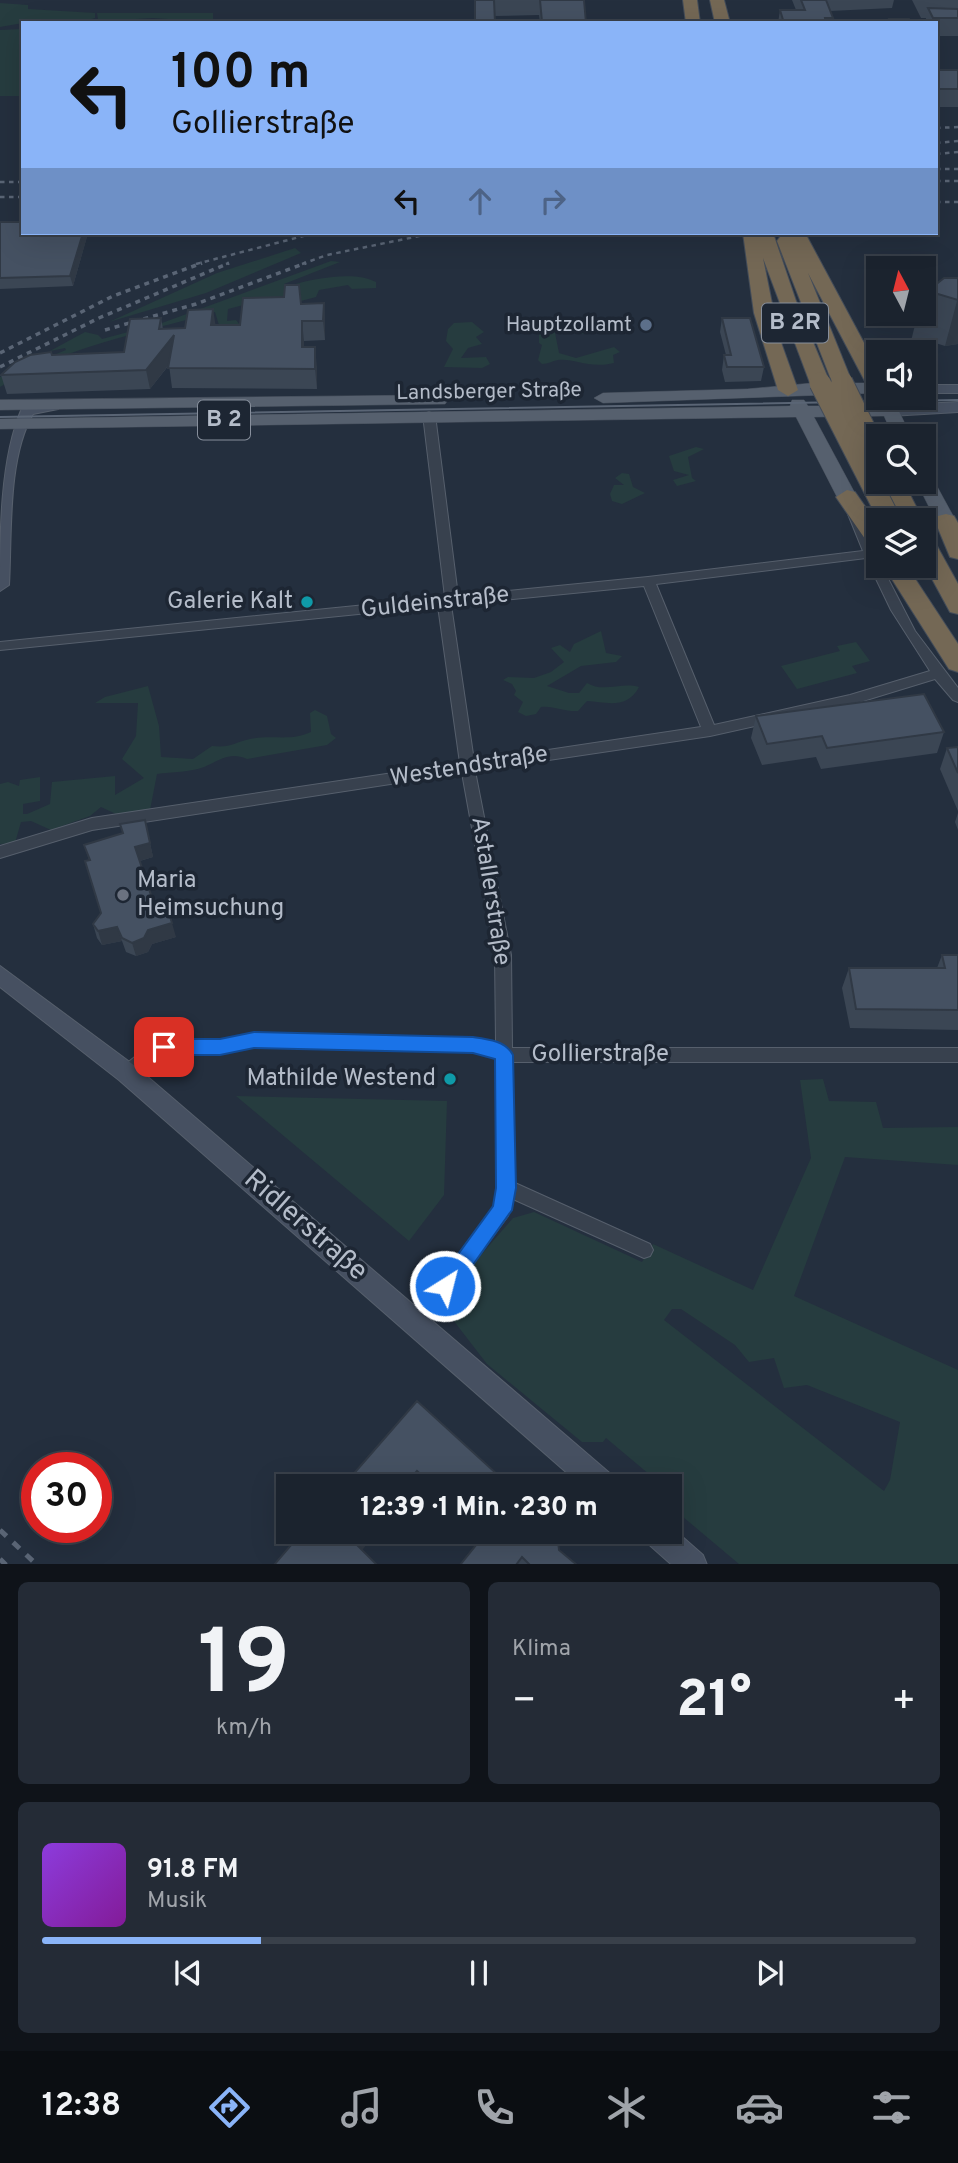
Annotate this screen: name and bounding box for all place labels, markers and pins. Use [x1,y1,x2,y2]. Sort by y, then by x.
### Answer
place label: Hauptzollamt [506,312,632,339]
marker: Hauptzollamt [638,317,654,333]
place label: Galerie Kalt [167,587,293,617]
marker: Galerie Kalt [299,594,315,610]
place label: Maria Heimsuchung [137,866,284,924]
marker: Maria Heimsuchung [115,887,131,903]
pin [134,1017,194,1077]
place label: Mathilde Westend [246,1064,436,1094]
marker: Mathilde Westend [442,1071,458,1087]

